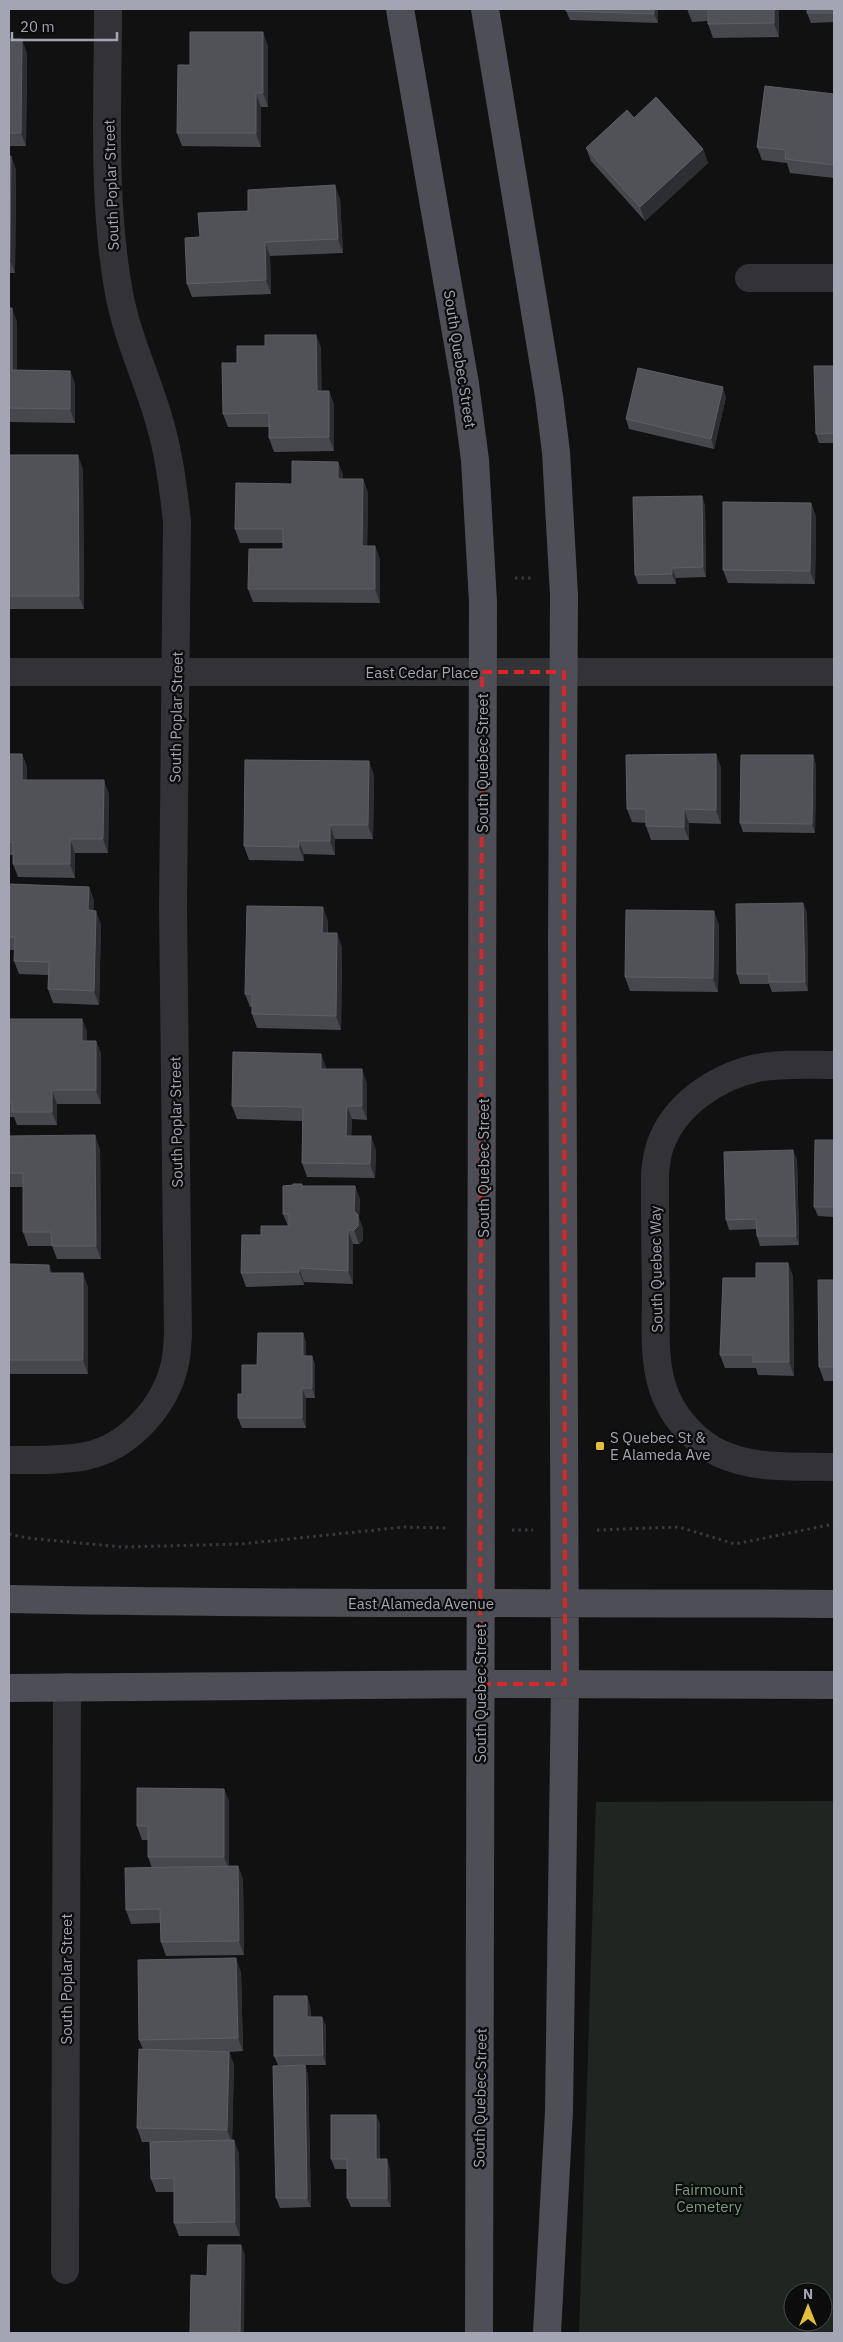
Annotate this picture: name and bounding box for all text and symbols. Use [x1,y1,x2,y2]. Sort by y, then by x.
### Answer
scale bar [12,10,118,42]
text: 20 m [20,17,55,36]
street label: South Poplar Street [99,119,123,251]
street label: South Quebec Street [440,289,480,429]
street label: South Poplar Street [165,651,187,783]
street label: East Cedar Place [366,663,478,682]
street label: South Quebec Street [473,693,492,833]
street label: South Poplar Street [165,1056,187,1188]
street label: South Quebec Street [474,1098,493,1238]
street label: South Quebec Way [645,1205,667,1333]
place label: S Quebec St & E Alameda Ave [610,1428,710,1464]
marker: S Quebec St & E Alameda Ave [594,1440,606,1452]
street label: East Alameda Avenue [348,1594,494,1613]
street label: South Quebec Street [471,1623,490,1763]
street label: South Poplar Street [57,1913,76,2045]
street label: South Quebec Street [469,2028,491,2168]
park label: Fairmount Cemetery [675,2180,743,2216]
north arrow [783,2282,833,2332]
text: N [803,2285,813,2303]

